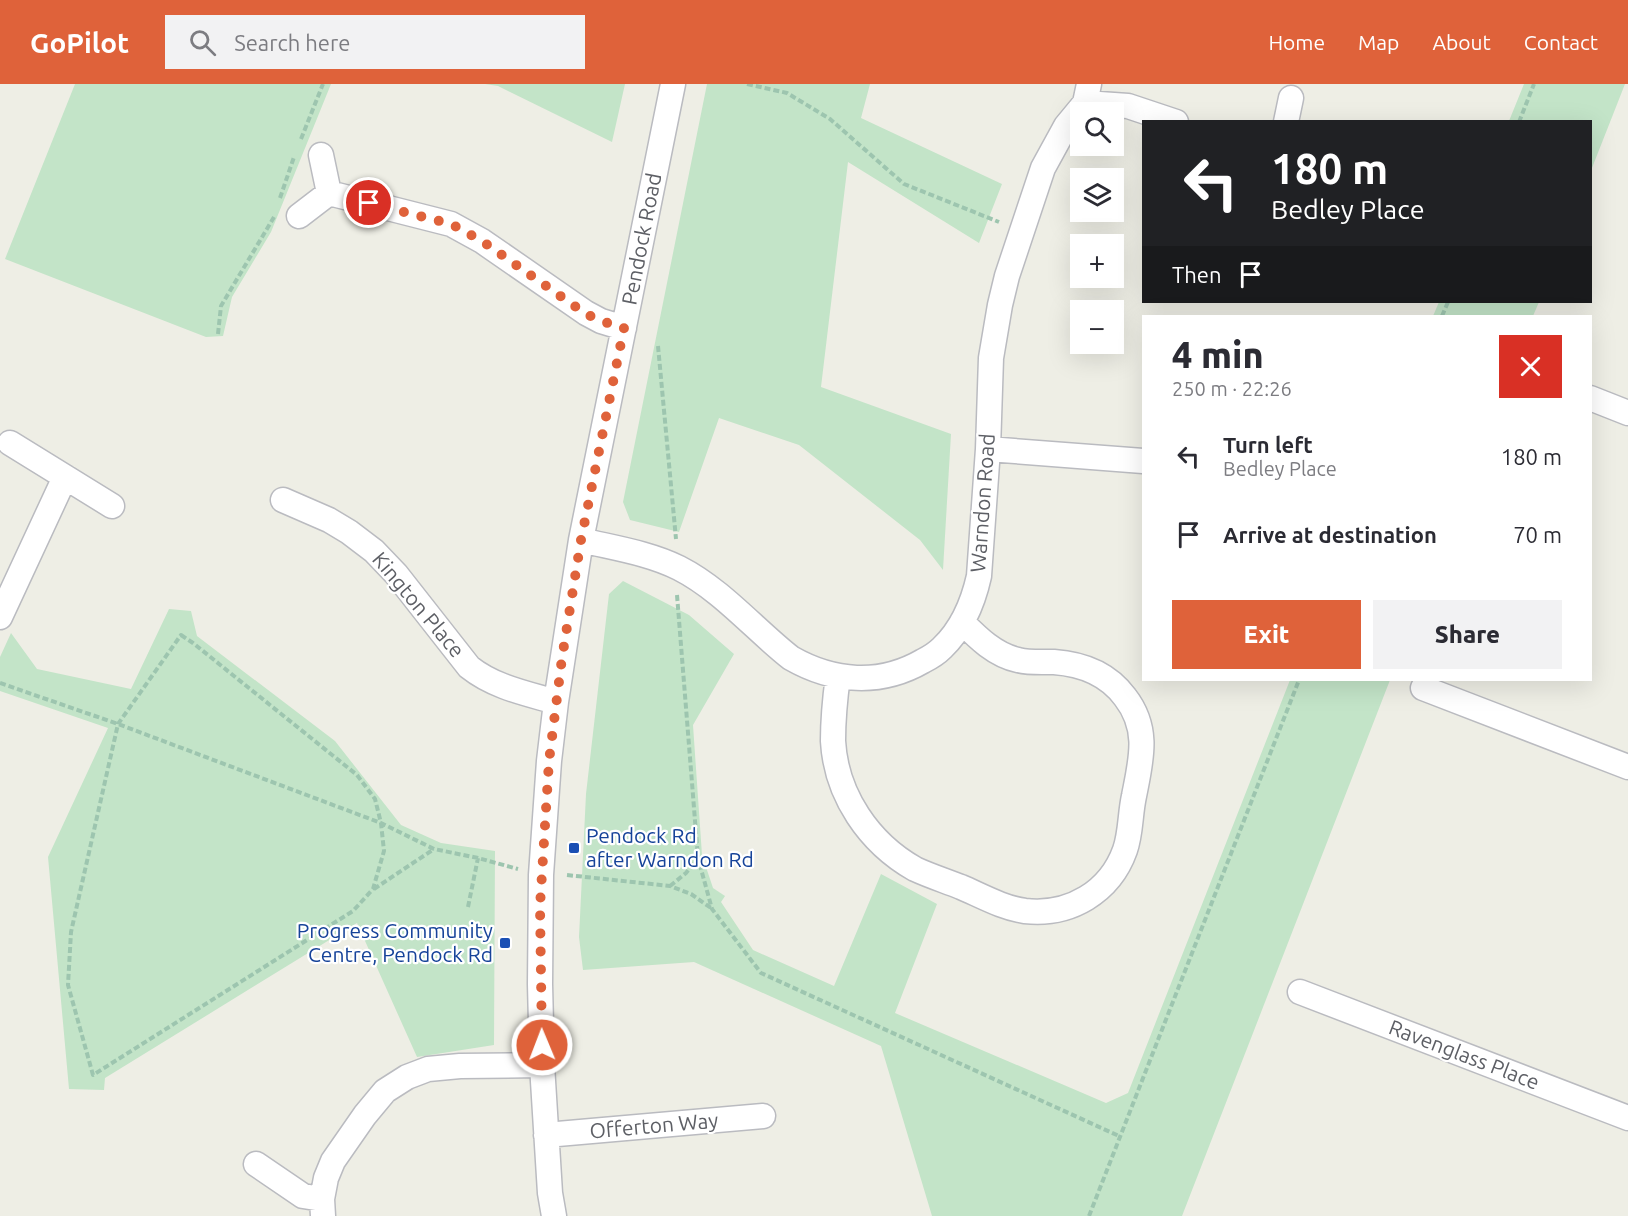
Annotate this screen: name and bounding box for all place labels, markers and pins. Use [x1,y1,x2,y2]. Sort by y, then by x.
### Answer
pin [343,177,394,228]
place label: Pendock Rd after Warndon Rd [586,823,754,871]
marker: Pendock Rd after Warndon Rd [567,841,581,855]
place label: Progress Community Centre, Pendock Rd [297,918,493,966]
marker: Progress Community Centre, Pendock Rd [498,936,512,950]

